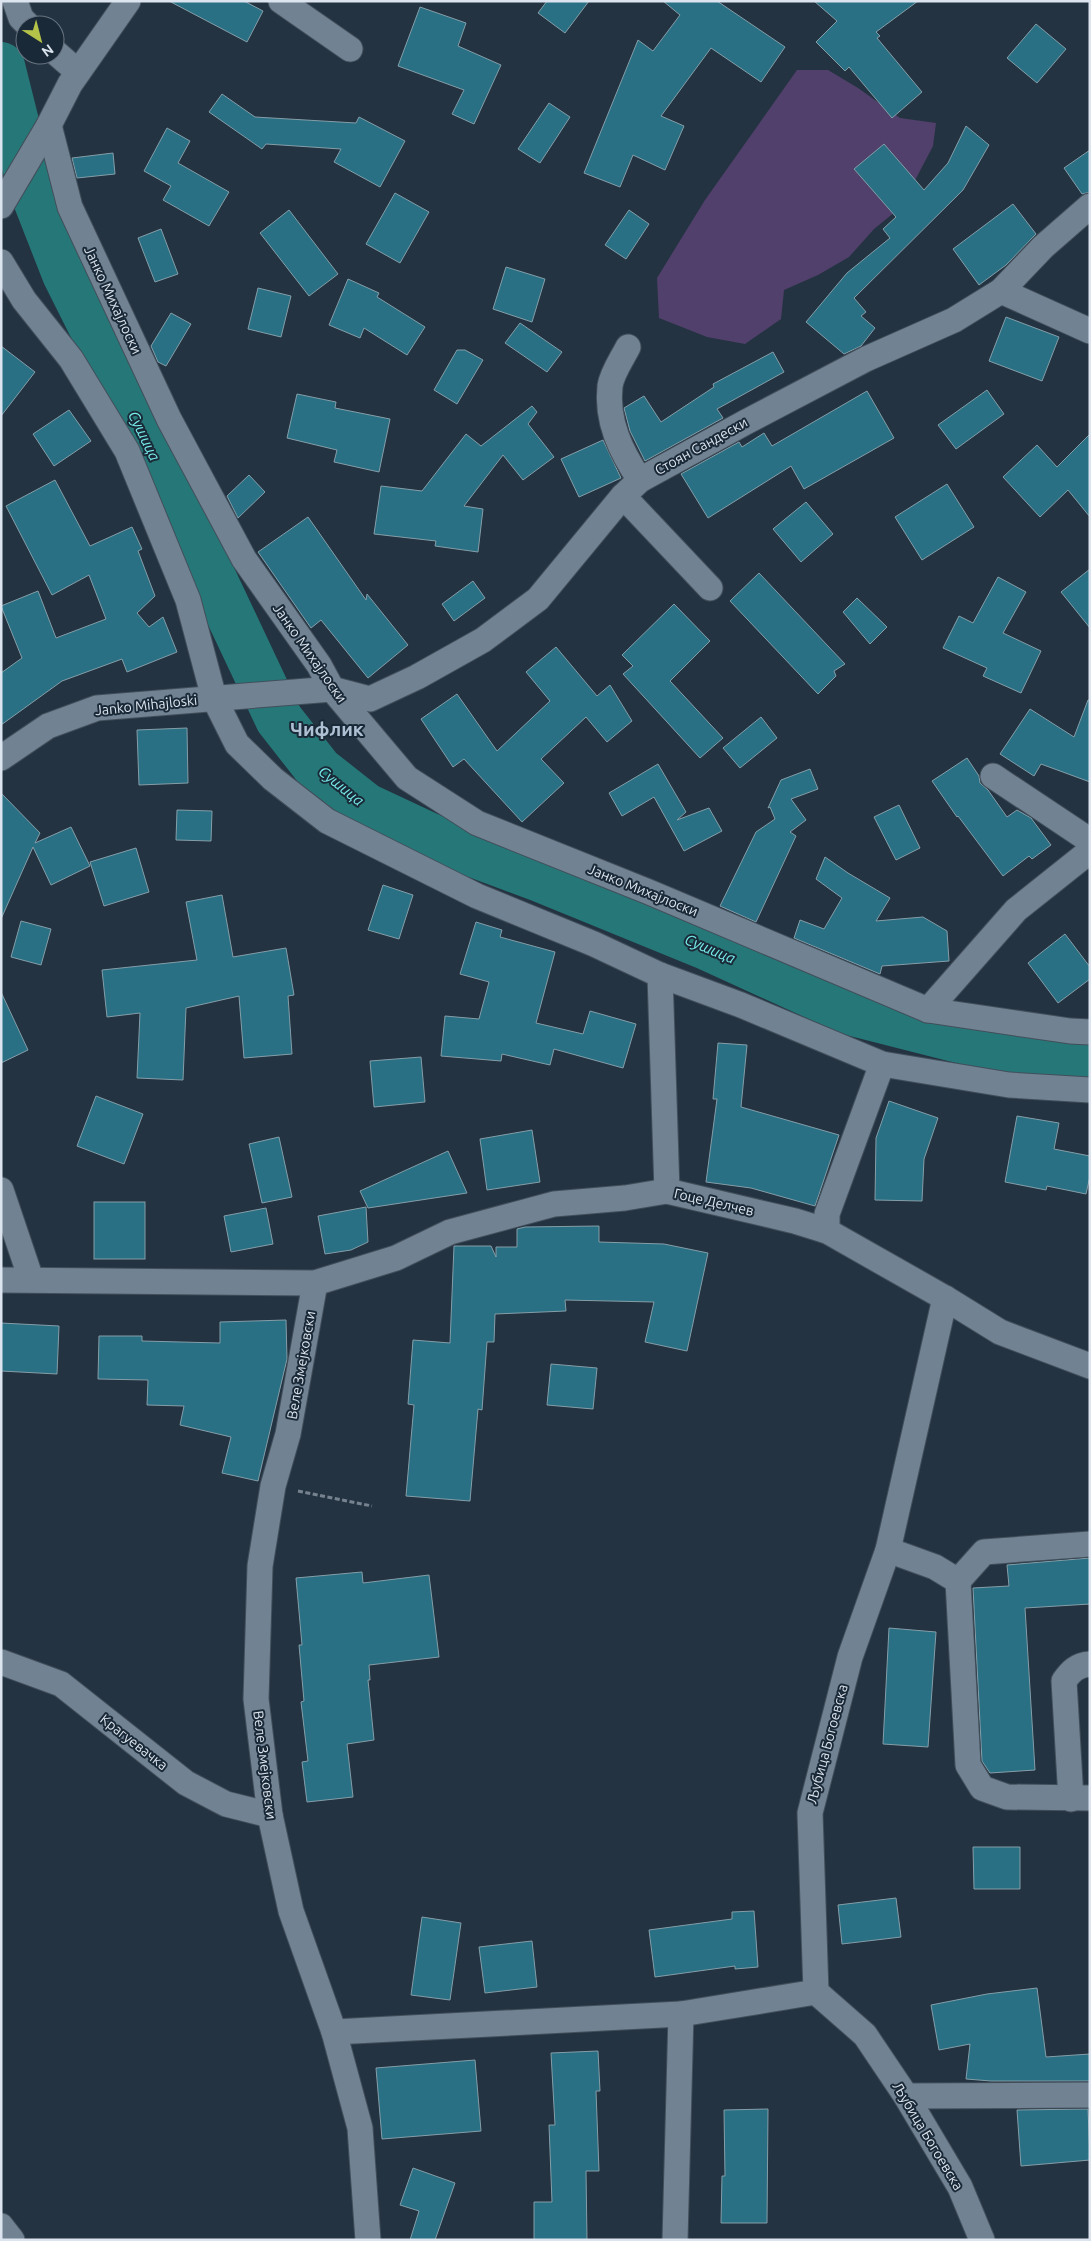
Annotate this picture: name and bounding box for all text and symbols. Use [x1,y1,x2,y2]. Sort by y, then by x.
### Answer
north arrow [15,15,65,65]
text: N [39,41,57,60]
street label: Јанко Михајлоски [81,244,145,356]
water label: Сушица [125,408,164,463]
street label: Стоян Сандески [652,414,750,478]
street label: Јанко Михајлоски [270,600,350,706]
street label: Janko Mihajloski [94,692,198,718]
district label: Чифлик [290,718,364,740]
water label: Сушица [315,762,367,809]
street label: Јанко Михајлоски [586,861,700,919]
water label: Сушица [682,930,738,967]
street label: Гоце Делчев [673,1185,755,1219]
street label: Веле Змејковски [284,1310,318,1420]
street label: Љубица Богоевска [803,1682,851,1806]
street label: Веле Змејковски [250,1710,280,1820]
street label: Крагуевачка [97,1711,171,1773]
street label: Љубица Богоевска [889,2079,967,2193]

